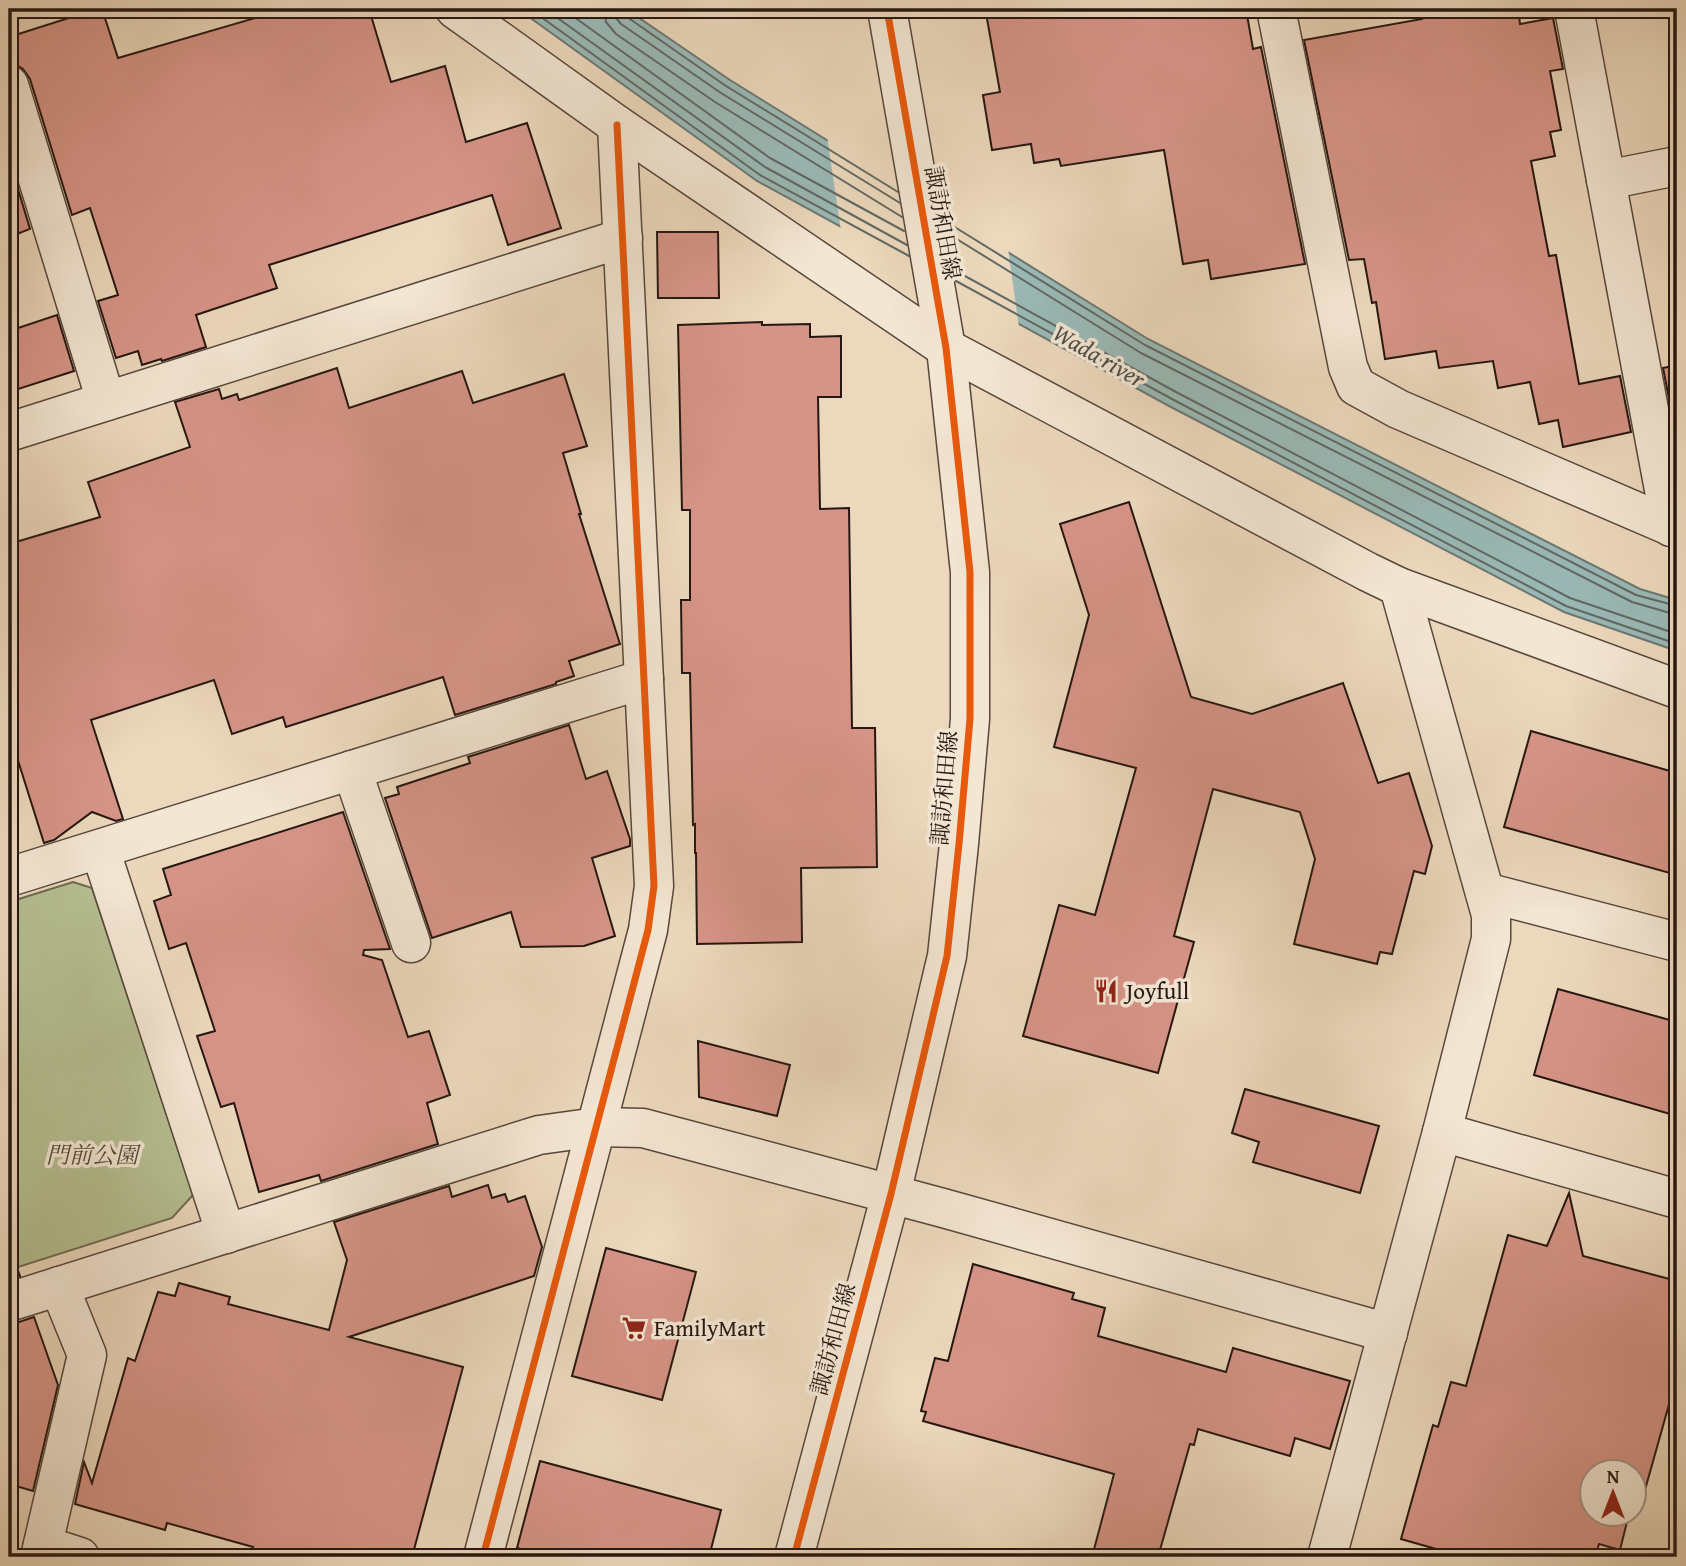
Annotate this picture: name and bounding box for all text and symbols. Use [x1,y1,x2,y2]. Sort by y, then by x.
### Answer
street label: 諏訪和田線 [917,163,970,282]
water label: Wada river [1047,315,1153,396]
street label: 諏訪和田線 [922,729,965,847]
place label: Joyfull [1123,974,1189,1007]
restaurant icon: Joyfull [1092,977,1120,1005]
park label: 門前公園 [46,1138,142,1171]
street label: 諏訪和田線 [802,1279,863,1399]
place label: FamilyMart [654,1311,766,1344]
supermarket icon: FamilyMart [620,1314,648,1342]
north arrow [1578,1458,1648,1528]
text: N [1607,1462,1620,1490]

